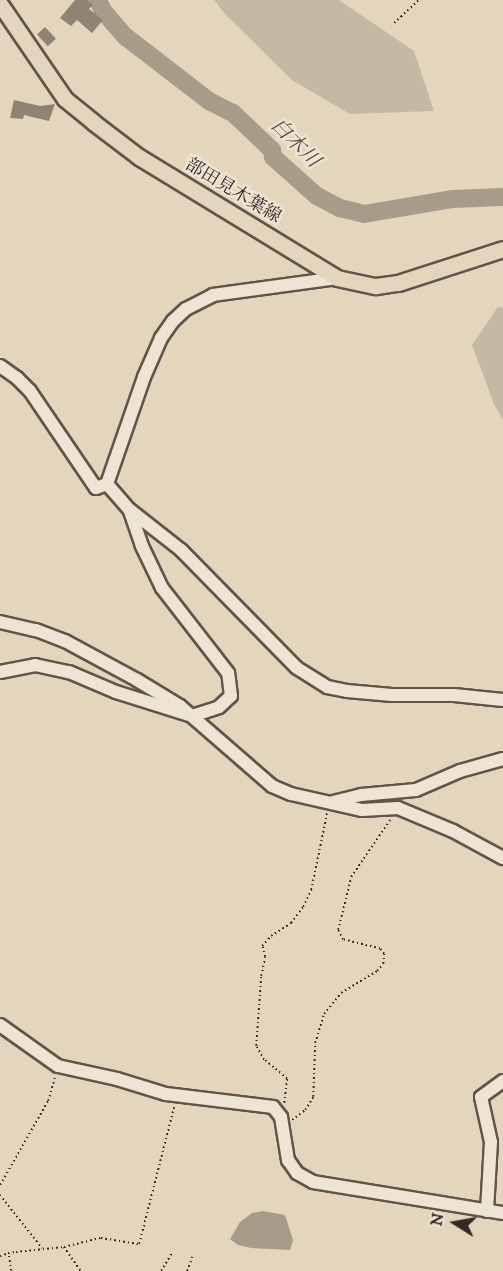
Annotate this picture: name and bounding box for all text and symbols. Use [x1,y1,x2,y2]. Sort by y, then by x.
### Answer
water label: 白木川 [265,113,325,173]
street label: 部田見木葉線 [181,154,285,228]
north arrow [425,1193,485,1253]
text: N [426,1211,448,1228]

